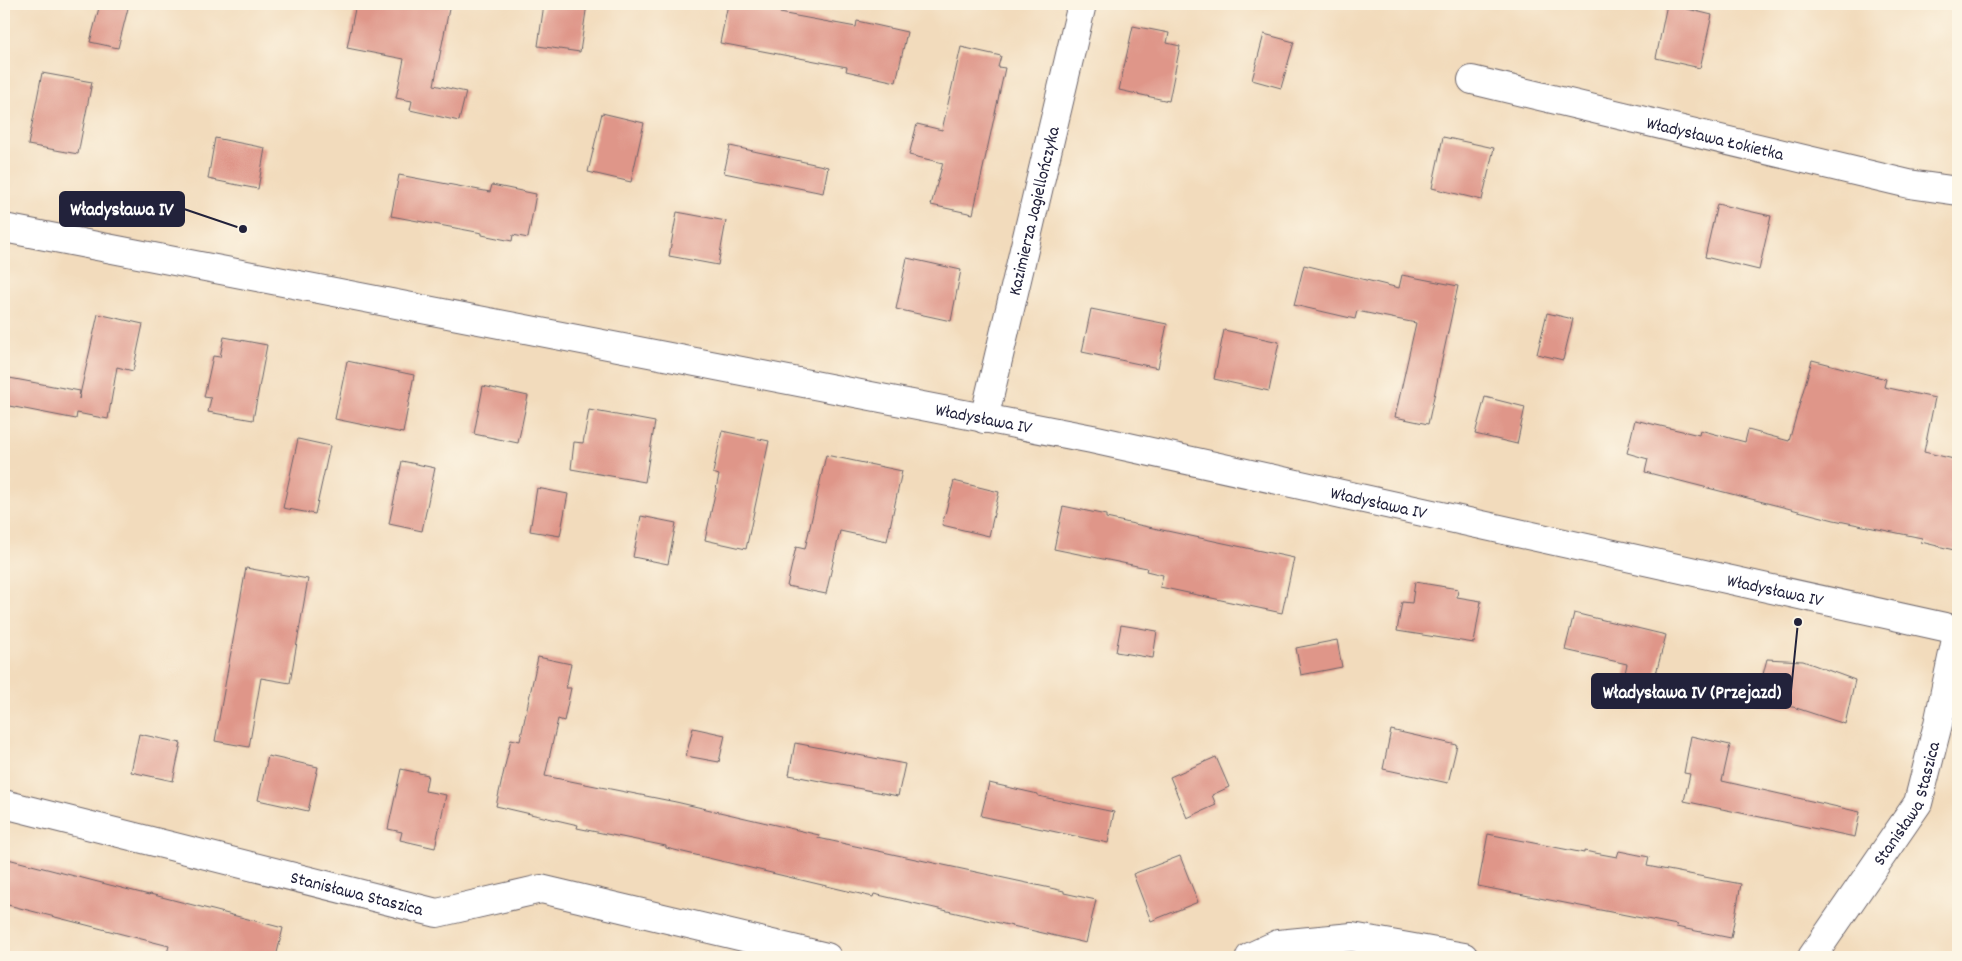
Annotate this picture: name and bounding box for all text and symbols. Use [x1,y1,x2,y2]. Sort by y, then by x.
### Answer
street label: Władysława Łokietka [1643,112,1786,169]
street label: Kazimierza Jagiellończyka [1004,124,1068,298]
callout: Władysława IV [60,192,184,226]
text: Władysława IV [70,198,175,225]
street label: Władysława IV [933,399,1034,442]
street label: Władysława IV [1328,482,1429,528]
street label: Władysława IV [1724,569,1826,615]
callout: Władysława IV (Przejazd) [1592,674,1791,708]
text: Władysława IV (Przejazd) [1603,681,1781,708]
street label: Stanisława Staszica [1868,739,1948,872]
street label: Stanisława Staszica [287,867,426,924]

